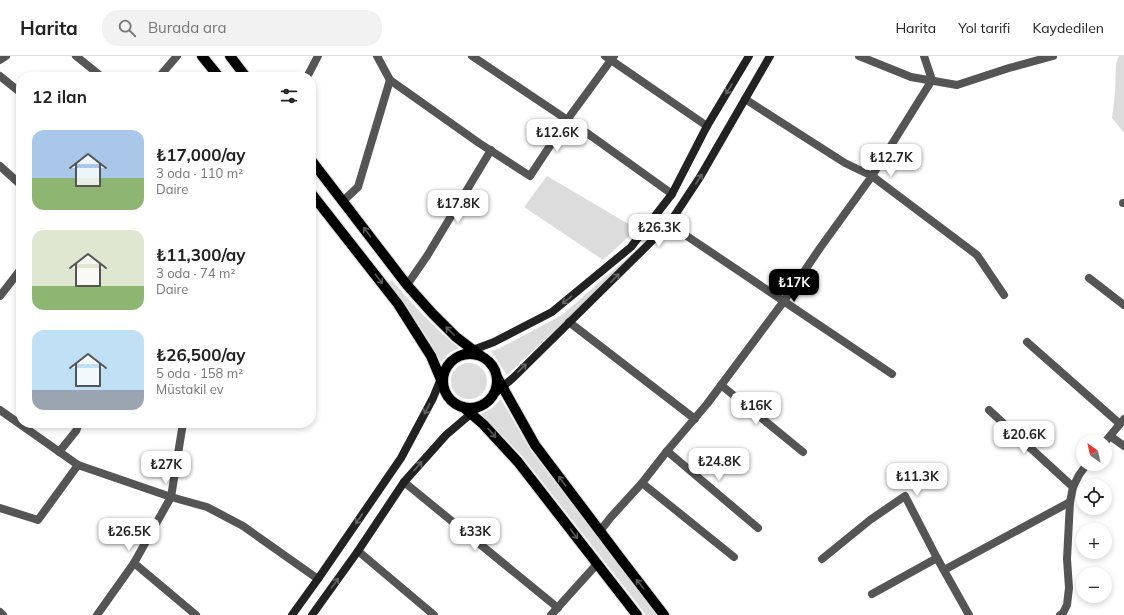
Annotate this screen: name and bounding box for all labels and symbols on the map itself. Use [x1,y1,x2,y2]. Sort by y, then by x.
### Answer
one-way arrow [725,83,733,94]
pin: ₺12.6K [524,119,590,153]
pin: ₺12.7K [858,144,924,178]
one-way arrow [695,174,703,185]
pin: ₺17.8K [425,190,491,224]
pin: ₺26.3K [626,214,692,248]
one-way arrow [362,226,371,237]
pin: ₺17K [770,269,818,303]
one-way arrow [374,273,383,284]
one-way arrow [610,273,620,282]
one-way arrow [561,296,572,305]
one-way arrow [445,326,455,336]
one-way arrow [517,364,527,373]
pin: ₺16K [732,392,780,426]
one-way arrow [423,402,431,414]
pin: ₺20.6K [991,421,1057,455]
one-way arrow [487,428,497,438]
north arrow [1076,435,1112,471]
pin: ₺24.8K [686,448,752,482]
pin: ₺27K [142,451,190,485]
one-way arrow [413,461,422,471]
pin: ₺11.3K [884,463,950,497]
one-way arrow [558,475,566,486]
one-way arrow [355,513,363,524]
pin: ₺26.5K [96,518,162,552]
pin: ₺33K [451,518,499,552]
one-way arrow [569,528,578,539]
one-way arrow [331,578,339,589]
one-way arrow [636,579,645,590]

